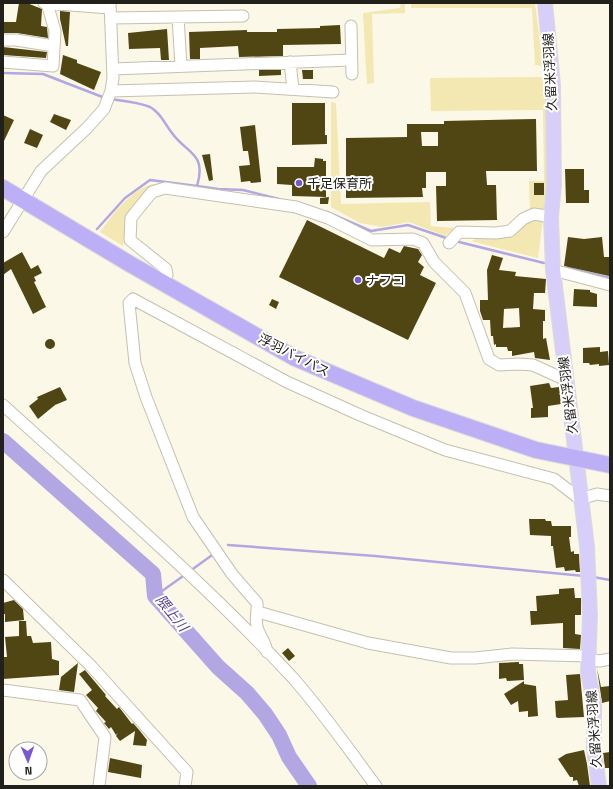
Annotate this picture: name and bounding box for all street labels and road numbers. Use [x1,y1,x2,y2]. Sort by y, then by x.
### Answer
street label: 久留米浮羽線 [539,33,561,111]
street label: 浮羽バイパス [256,330,332,380]
street label: 久留米浮羽線 [555,355,581,435]
street label: 久留米浮羽線 [583,689,605,769]

